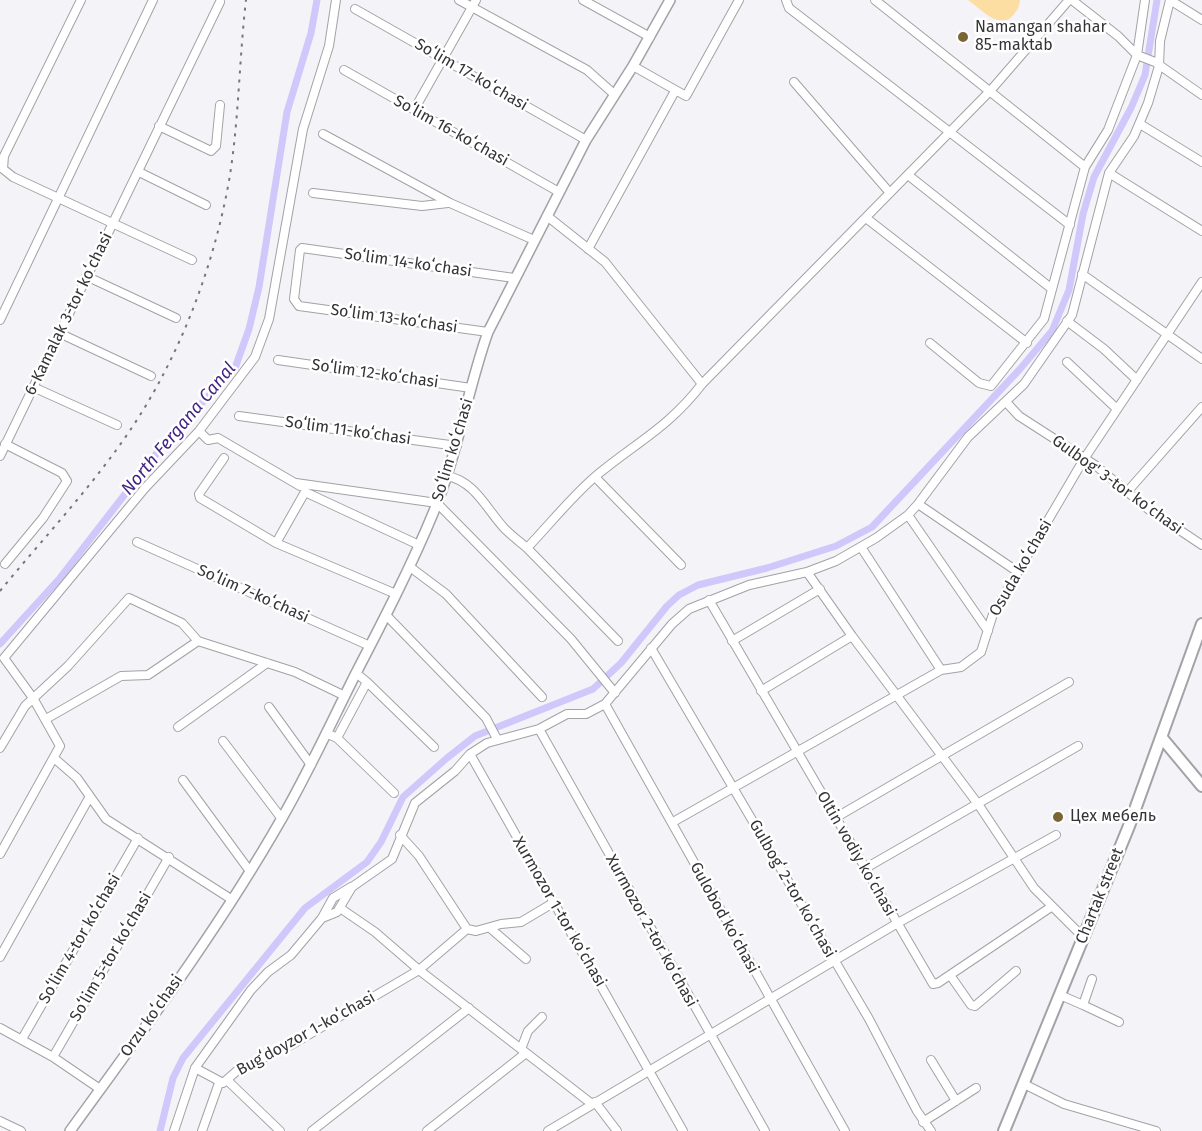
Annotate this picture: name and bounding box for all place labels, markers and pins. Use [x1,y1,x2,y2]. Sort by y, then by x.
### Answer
place label: Namangan shahar 85-maktab [975,18,1107,56]
marker: Namangan shahar 85-maktab [956,30,970,44]
place label: Цех мебель [1070,807,1156,827]
marker: Цех мебель [1051,810,1065,824]

